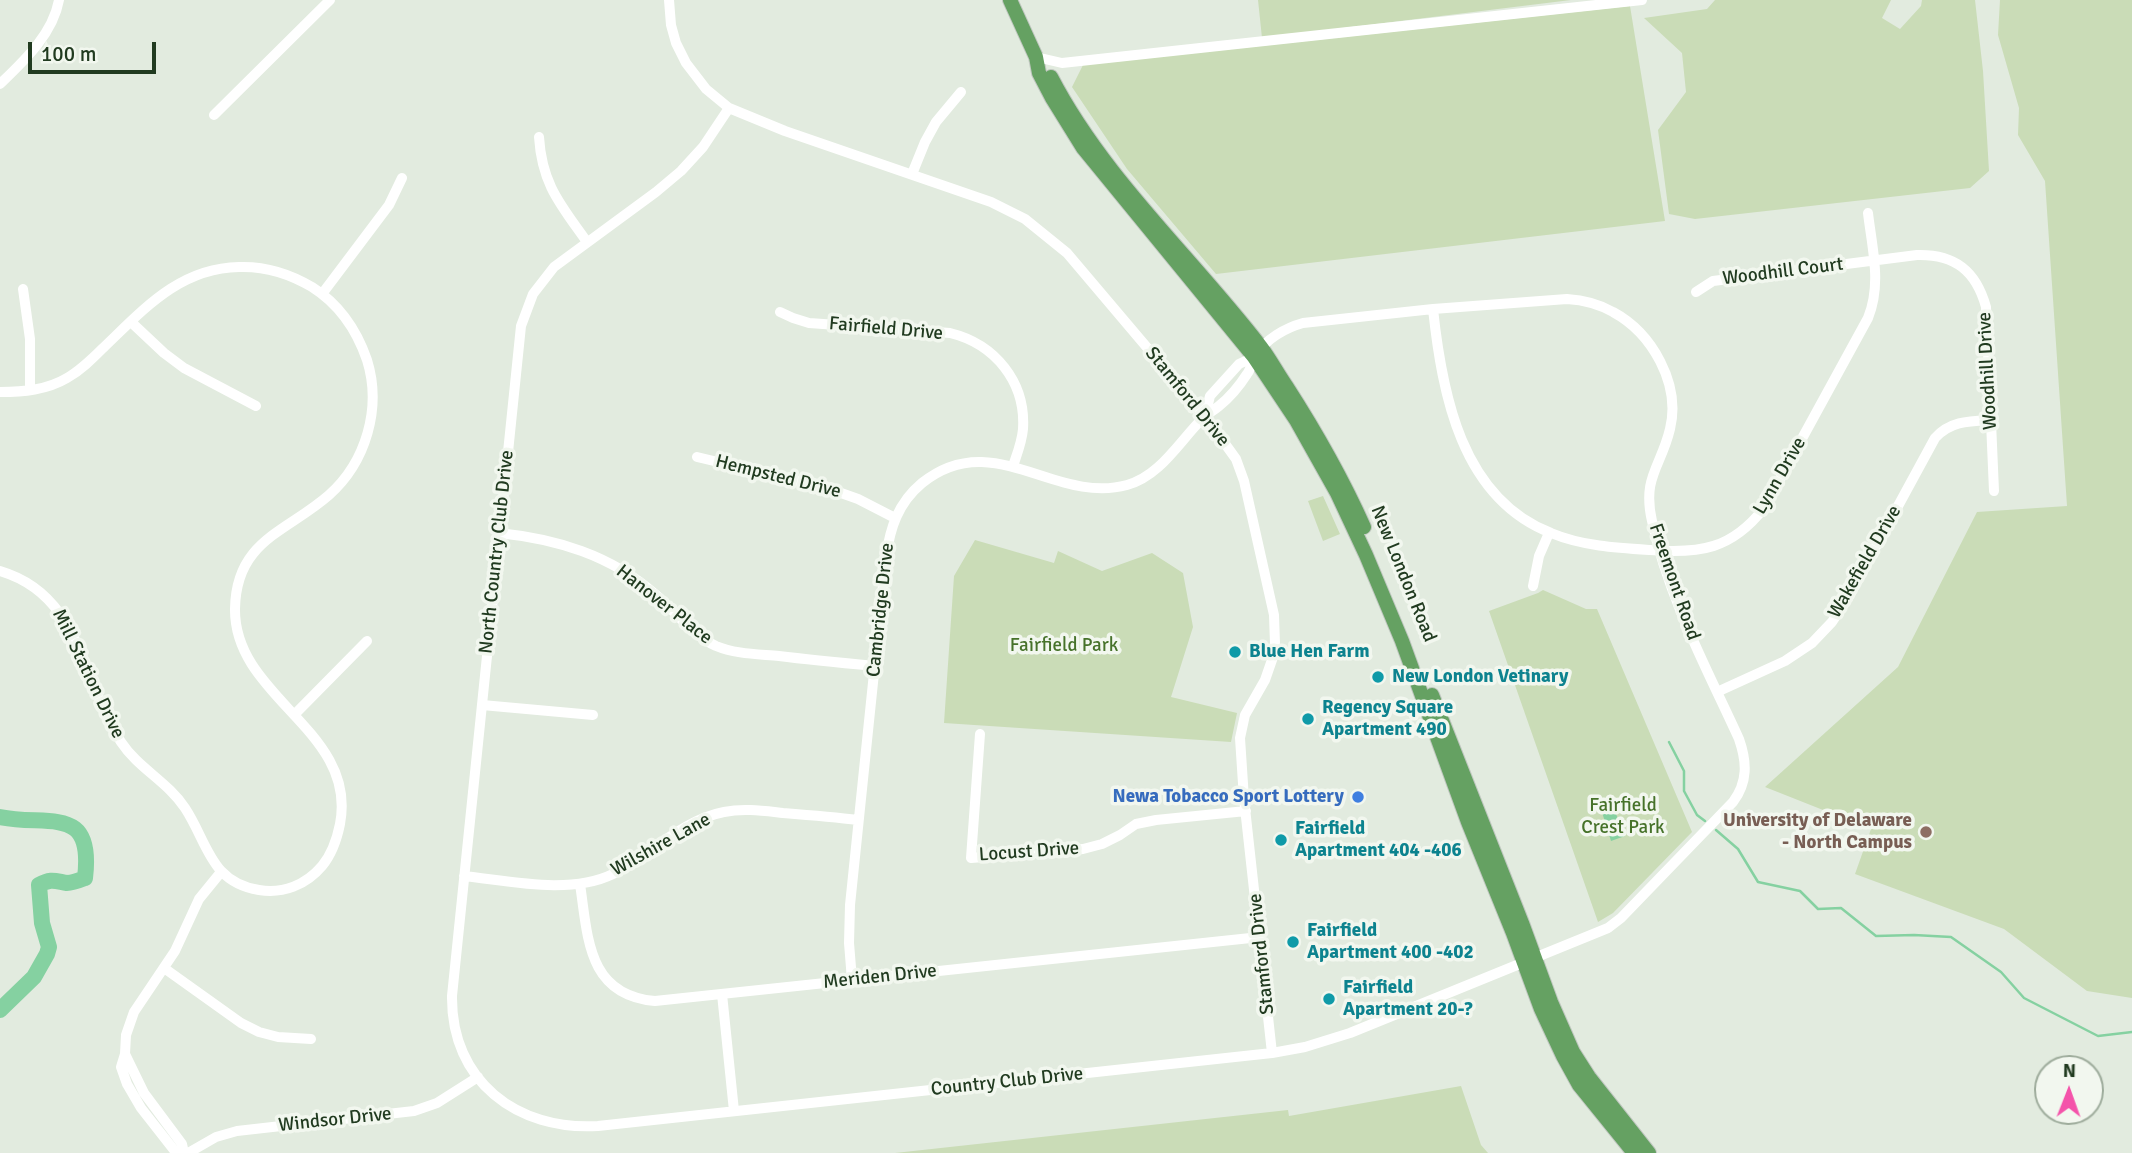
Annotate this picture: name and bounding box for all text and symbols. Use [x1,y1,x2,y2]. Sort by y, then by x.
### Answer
scale bar [32,28,159,72]
text: 100 m [41,41,96,67]
street label: Woodhill Court [1721,253,1845,291]
street label: Woodhill Drive [1974,311,2002,431]
street label: Fairfield Drive [828,313,944,345]
street label: Stamford Drive [1140,343,1234,451]
street label: Lynn Drive [1749,433,1811,519]
street label: North Country Club Drive [475,449,519,655]
street label: Hempsted Drive [713,450,843,504]
street label: Wakefield Drive [1823,502,1907,622]
street label: New London Road [1365,503,1441,645]
street label: Freemont Road [1643,521,1705,643]
street label: Cambridge Drive [863,542,899,678]
street label: Hanover Place [611,560,717,650]
street label: Mill Station Drive [47,606,129,742]
park label: Fairfield Park [1010,635,1118,657]
place label: Blue Hen Farm [1249,641,1369,663]
marker: Blue Hen Farm [1227,644,1243,660]
place label: New London Vetinary [1392,666,1568,688]
marker: New London Vetinary [1370,669,1386,685]
place label: Regency Square Apartment 490 [1322,697,1453,741]
marker: Regency Square Apartment 490 [1300,711,1316,727]
place label: Newa Tobacco Sport Lottery [1113,786,1344,808]
marker: Newa Tobacco Sport Lottery [1350,789,1366,805]
park label: Fairfield Crest Park [1581,795,1665,839]
street label: Wilshire Lane [607,808,715,882]
place label: University of Delaware - North Campus [1723,810,1912,854]
place label: Fairfield Apartment 404 -406 [1295,818,1462,862]
marker: University of Delaware - North Campus [1918,824,1934,840]
marker: Fairfield Apartment 404 -406 [1273,832,1289,848]
street label: Locust Drive [978,837,1080,867]
street label: Stamford Drive [1244,892,1280,1016]
place label: Fairfield Apartment 400 -402 [1307,920,1474,964]
marker: Fairfield Apartment 400 -402 [1285,934,1301,950]
street label: Meriden Drive [822,960,938,994]
place label: Fairfield Apartment 20-? [1343,977,1473,1021]
marker: Fairfield Apartment 20-? [1321,991,1337,1007]
north arrow [2034,1055,2104,1125]
text: N [2063,1059,2076,1083]
street label: Country Club Drive [930,1063,1084,1101]
street label: Windsor Drive [277,1103,393,1137]

